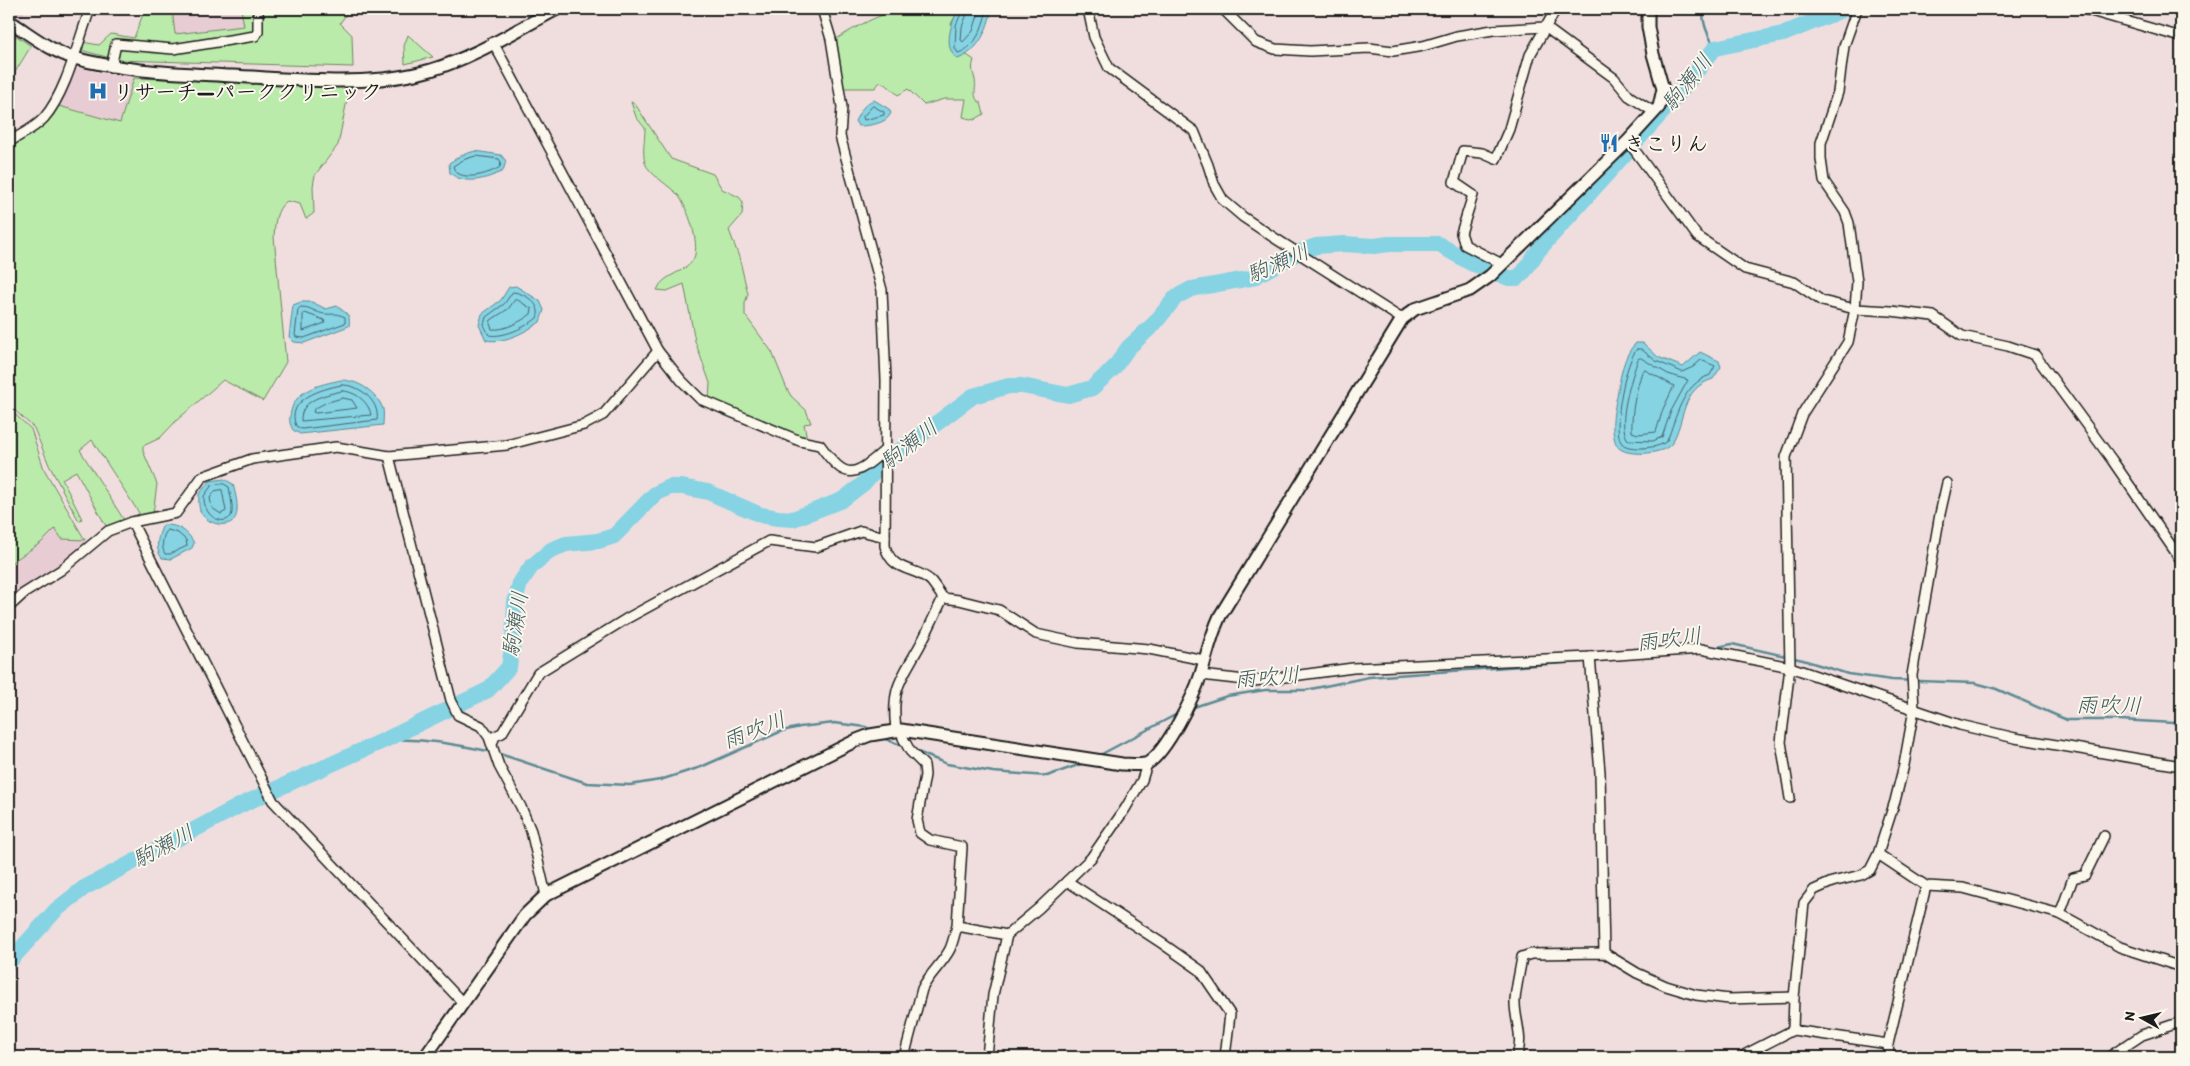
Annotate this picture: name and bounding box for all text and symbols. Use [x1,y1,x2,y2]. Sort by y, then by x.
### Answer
water label: 駒瀬川 [1656,48,1718,116]
place label: リサーチ―パーククリニック [113,79,382,104]
hospital icon: リサーチ―パーククリニック [87,80,109,102]
place label: きこりん [1624,131,1708,156]
restaurant icon: きこりん [1598,132,1620,154]
water label: 駒瀬川 [1242,238,1314,288]
water label: 駒瀬川 [875,413,943,475]
water label: 駒瀬川 [497,589,533,659]
water label: 雨吹川 [1635,622,1703,656]
water label: 雨吹川 [1233,661,1301,693]
water label: 雨吹川 [2076,691,2142,719]
water label: 雨吹川 [718,706,790,754]
water label: 駒瀬川 [128,819,198,873]
north arrow [2118,994,2168,1044]
text: N [2121,1010,2139,1022]

